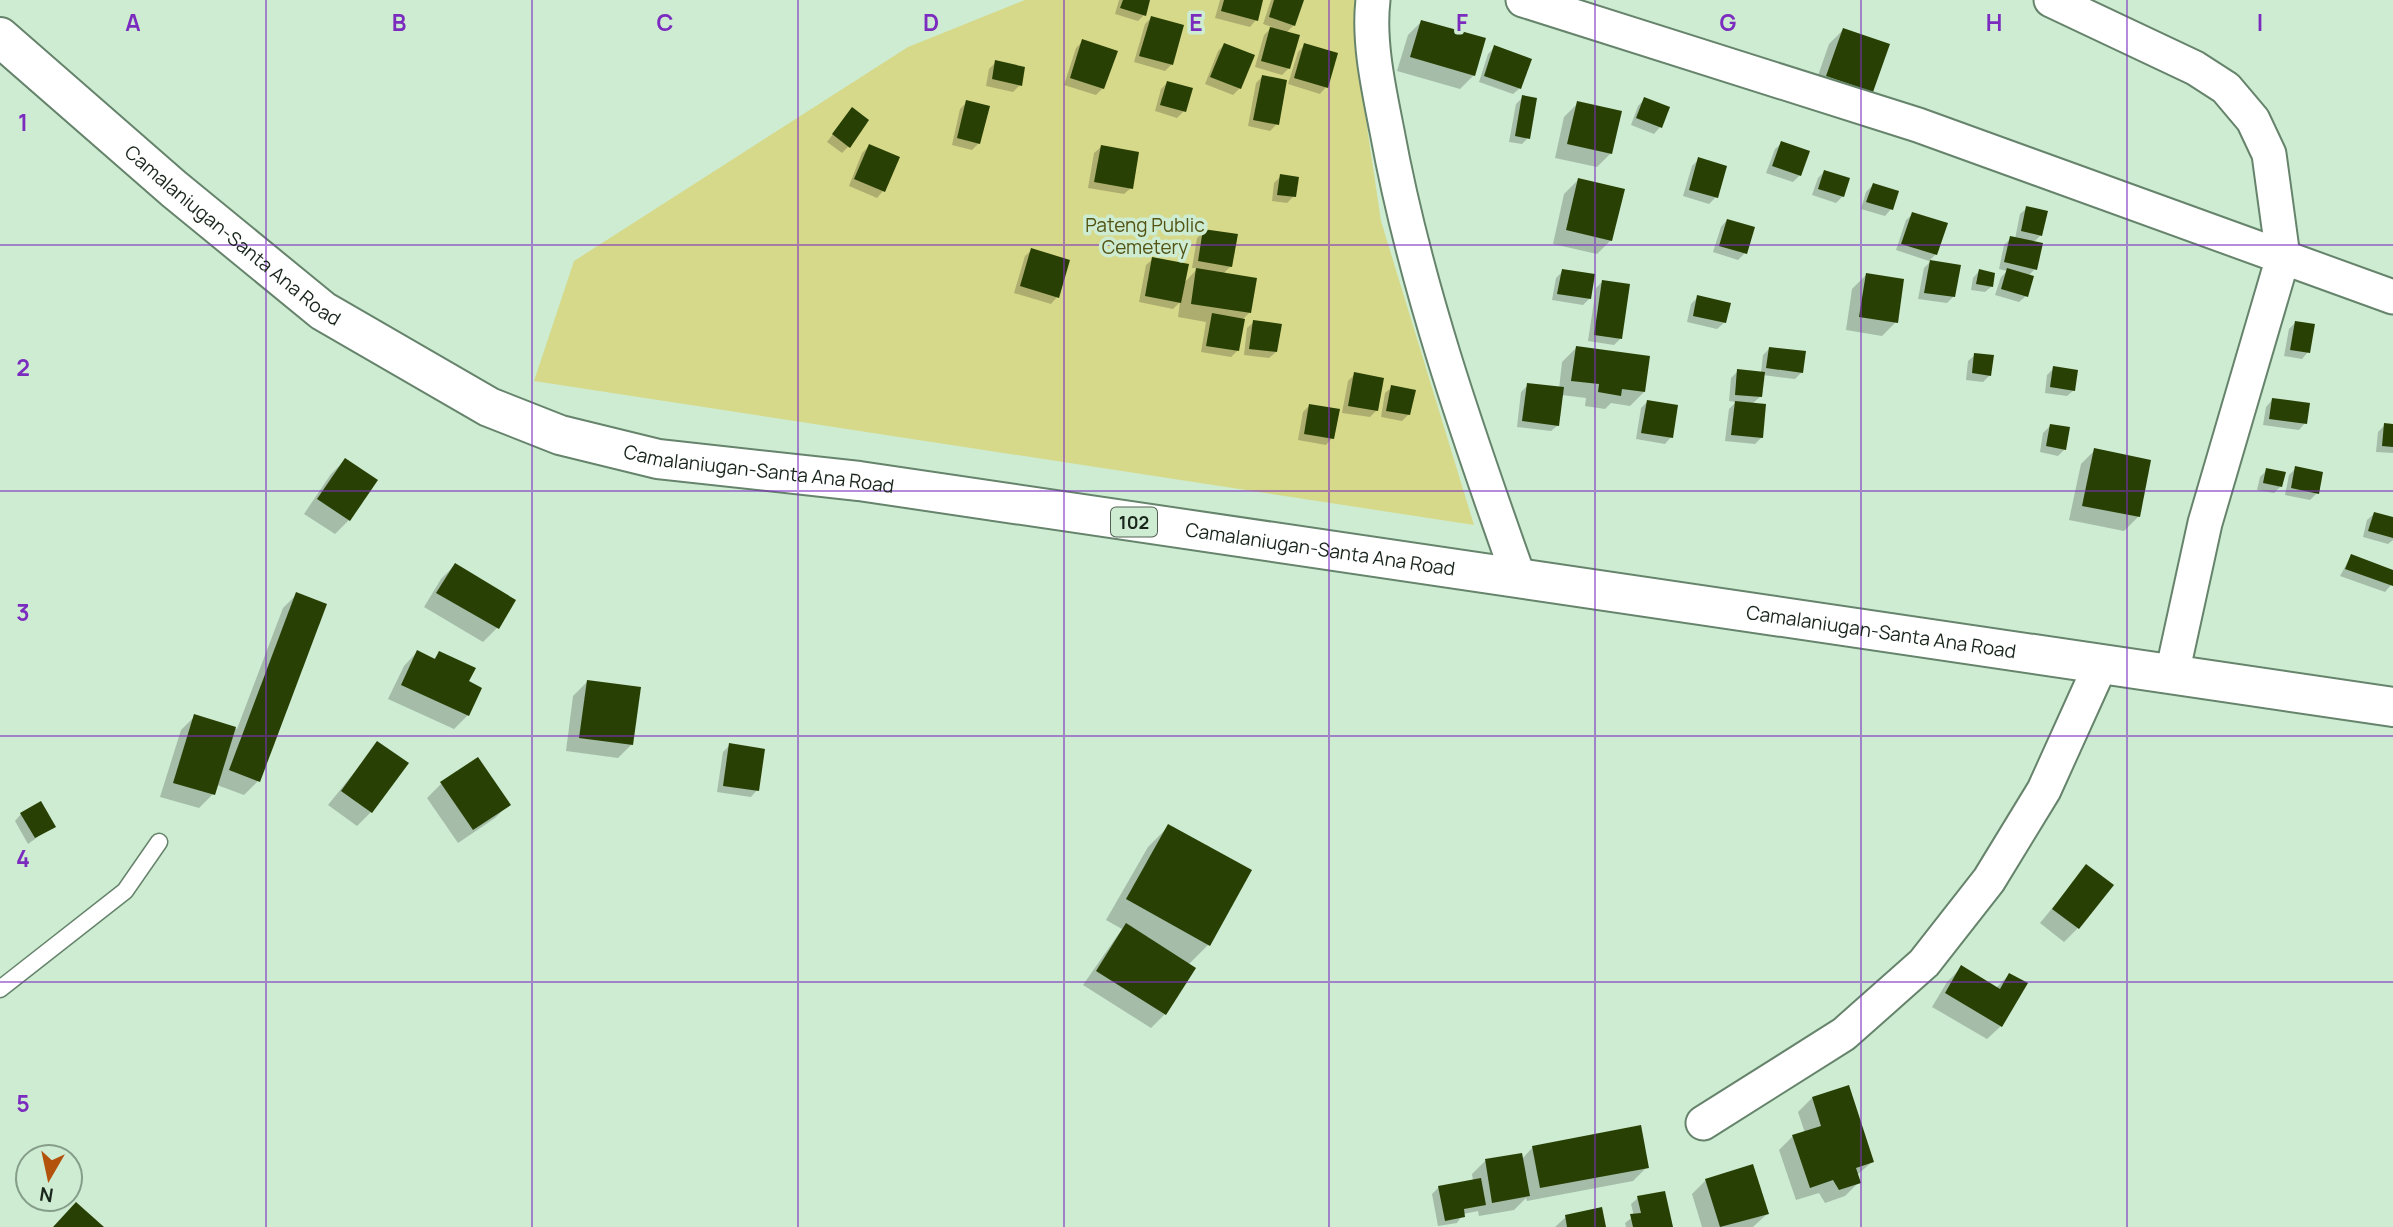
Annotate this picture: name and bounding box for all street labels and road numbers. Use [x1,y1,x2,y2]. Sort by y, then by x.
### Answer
street label: Camalaniugan-Santa Ana Road [119,139,346,332]
street label: Camalaniugan-Santa Ana Road [621,438,896,499]
road number: 102 [1111,508,1157,536]
street label: Camalaniugan-Santa Ana Road [1184,516,1457,582]
street label: Camalaniugan-Santa Ana Road [1745,599,2018,664]

